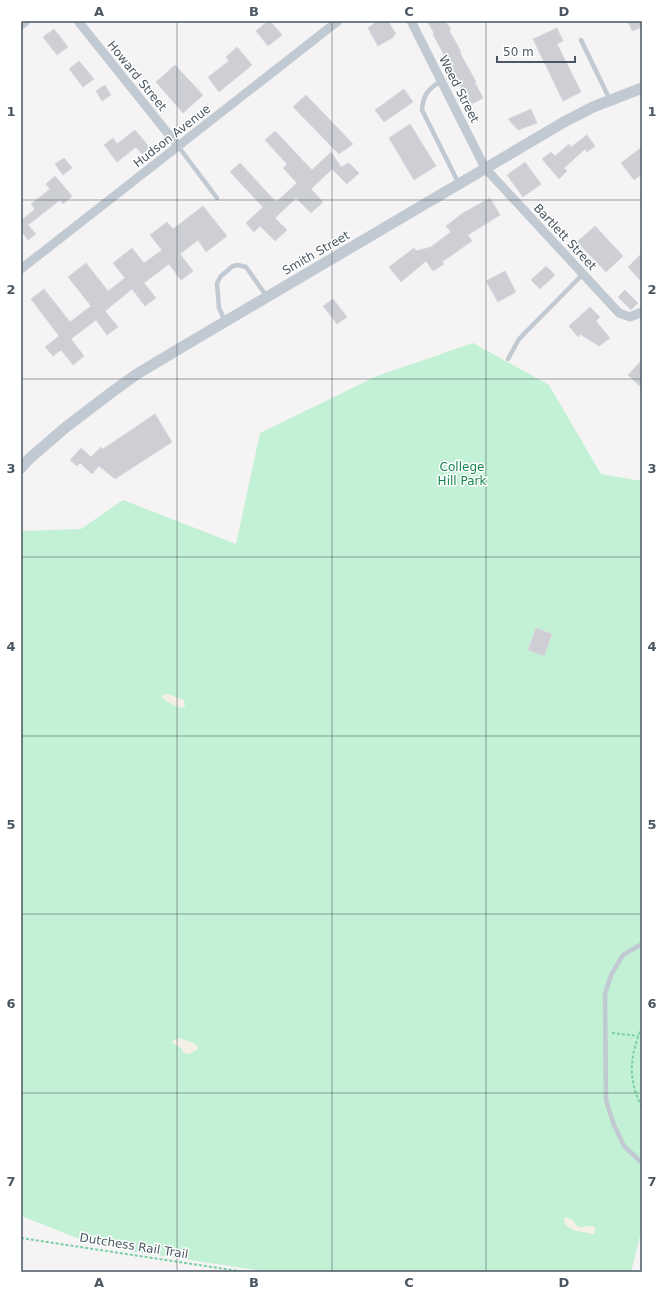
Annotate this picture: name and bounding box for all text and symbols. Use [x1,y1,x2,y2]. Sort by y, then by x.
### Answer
text: A [94,4,104,19]
text: B [249,4,259,19]
text: C [404,4,414,19]
text: D [559,4,570,19]
street label: Howard Street [104,38,170,114]
scale bar [497,38,575,64]
text: 50 m [503,45,534,59]
street label: Weed Street [436,53,482,125]
street label: Hudson Avenue [131,102,213,170]
text: 1 [6,104,16,119]
text: 1 [647,104,657,119]
street label: Bartlett Street [531,201,600,273]
street label: Smith Street [280,228,352,278]
text: 2 [6,282,16,297]
text: 2 [647,282,657,297]
park label: College Hill Park [438,460,486,488]
text: 3 [6,461,16,476]
text: 3 [647,461,657,476]
text: 4 [6,639,16,654]
text: 4 [647,639,657,654]
text: 5 [6,817,16,832]
text: 5 [647,817,657,832]
text: 6 [6,996,16,1011]
text: 6 [647,996,657,1011]
text: 7 [6,1174,16,1189]
text: 7 [647,1174,657,1189]
street label: Dutchess Rail Trail [79,1230,189,1262]
text: A [94,1275,104,1290]
text: B [249,1275,259,1290]
text: C [404,1275,414,1290]
text: D [559,1275,570,1290]

